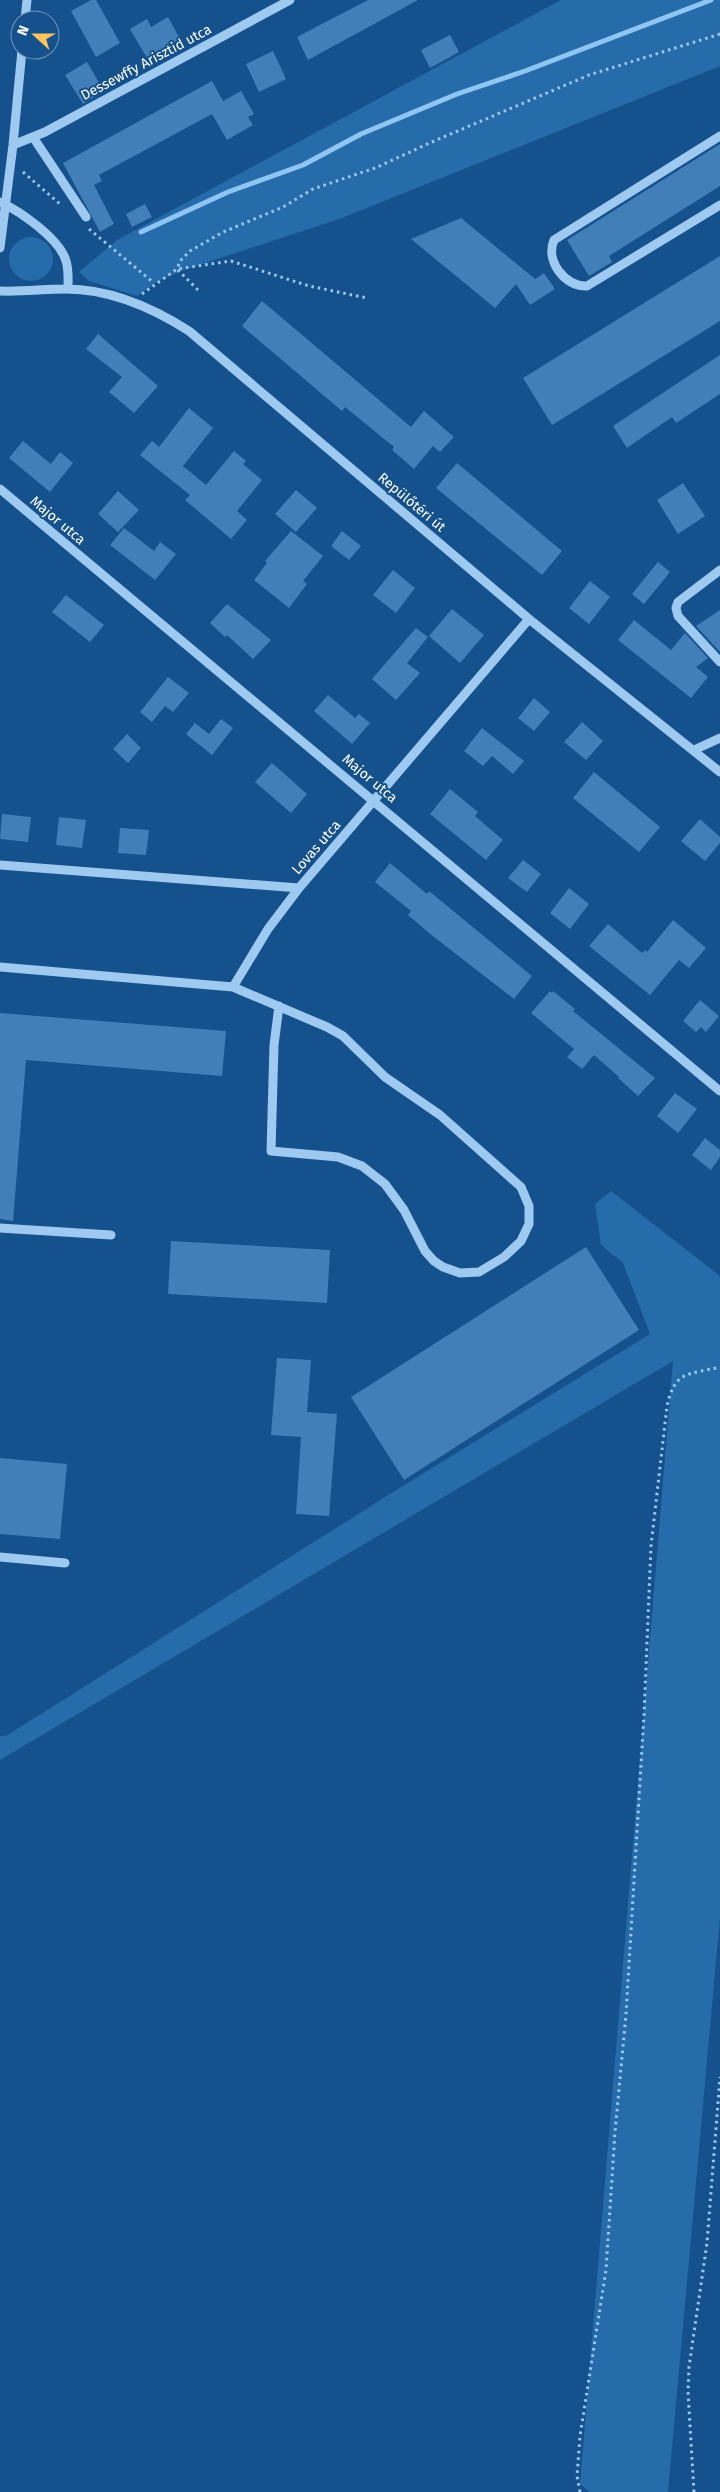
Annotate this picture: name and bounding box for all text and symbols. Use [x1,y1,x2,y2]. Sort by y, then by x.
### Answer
north arrow [10,10,60,60]
street label: Dessewffy Arisztid utca [78,21,214,104]
text: N [14,23,33,38]
street label: Repülőtéri út [374,469,450,536]
street label: Major utca [27,492,89,548]
street label: Major utca [339,750,401,806]
street label: Lovas utca [288,817,345,878]

